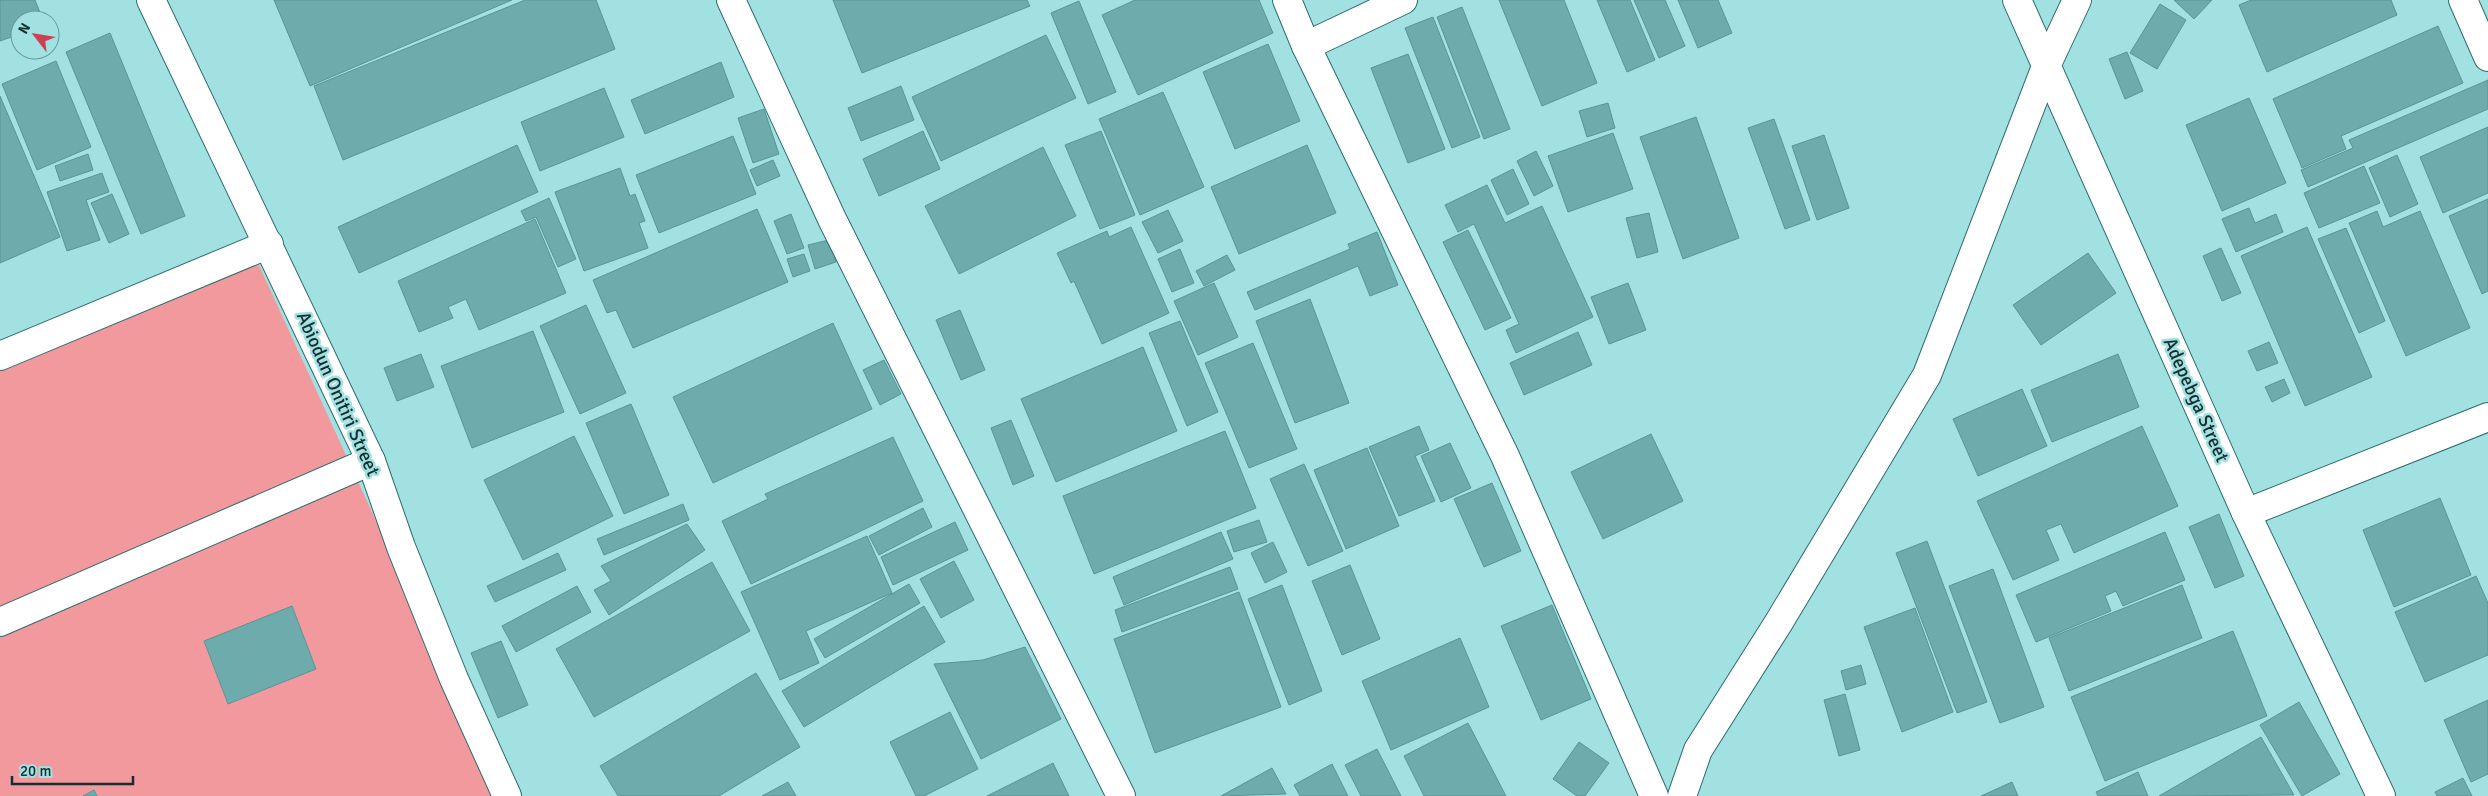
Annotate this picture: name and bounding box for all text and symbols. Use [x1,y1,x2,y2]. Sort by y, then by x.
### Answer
north arrow [10,10,60,60]
text: N [14,20,34,37]
street label: Abiodun Onitiri Street [291,308,385,480]
street label: Adepebga Street [2158,334,2234,466]
scale bar [12,754,134,786]
text: 20 m [20,762,51,780]

